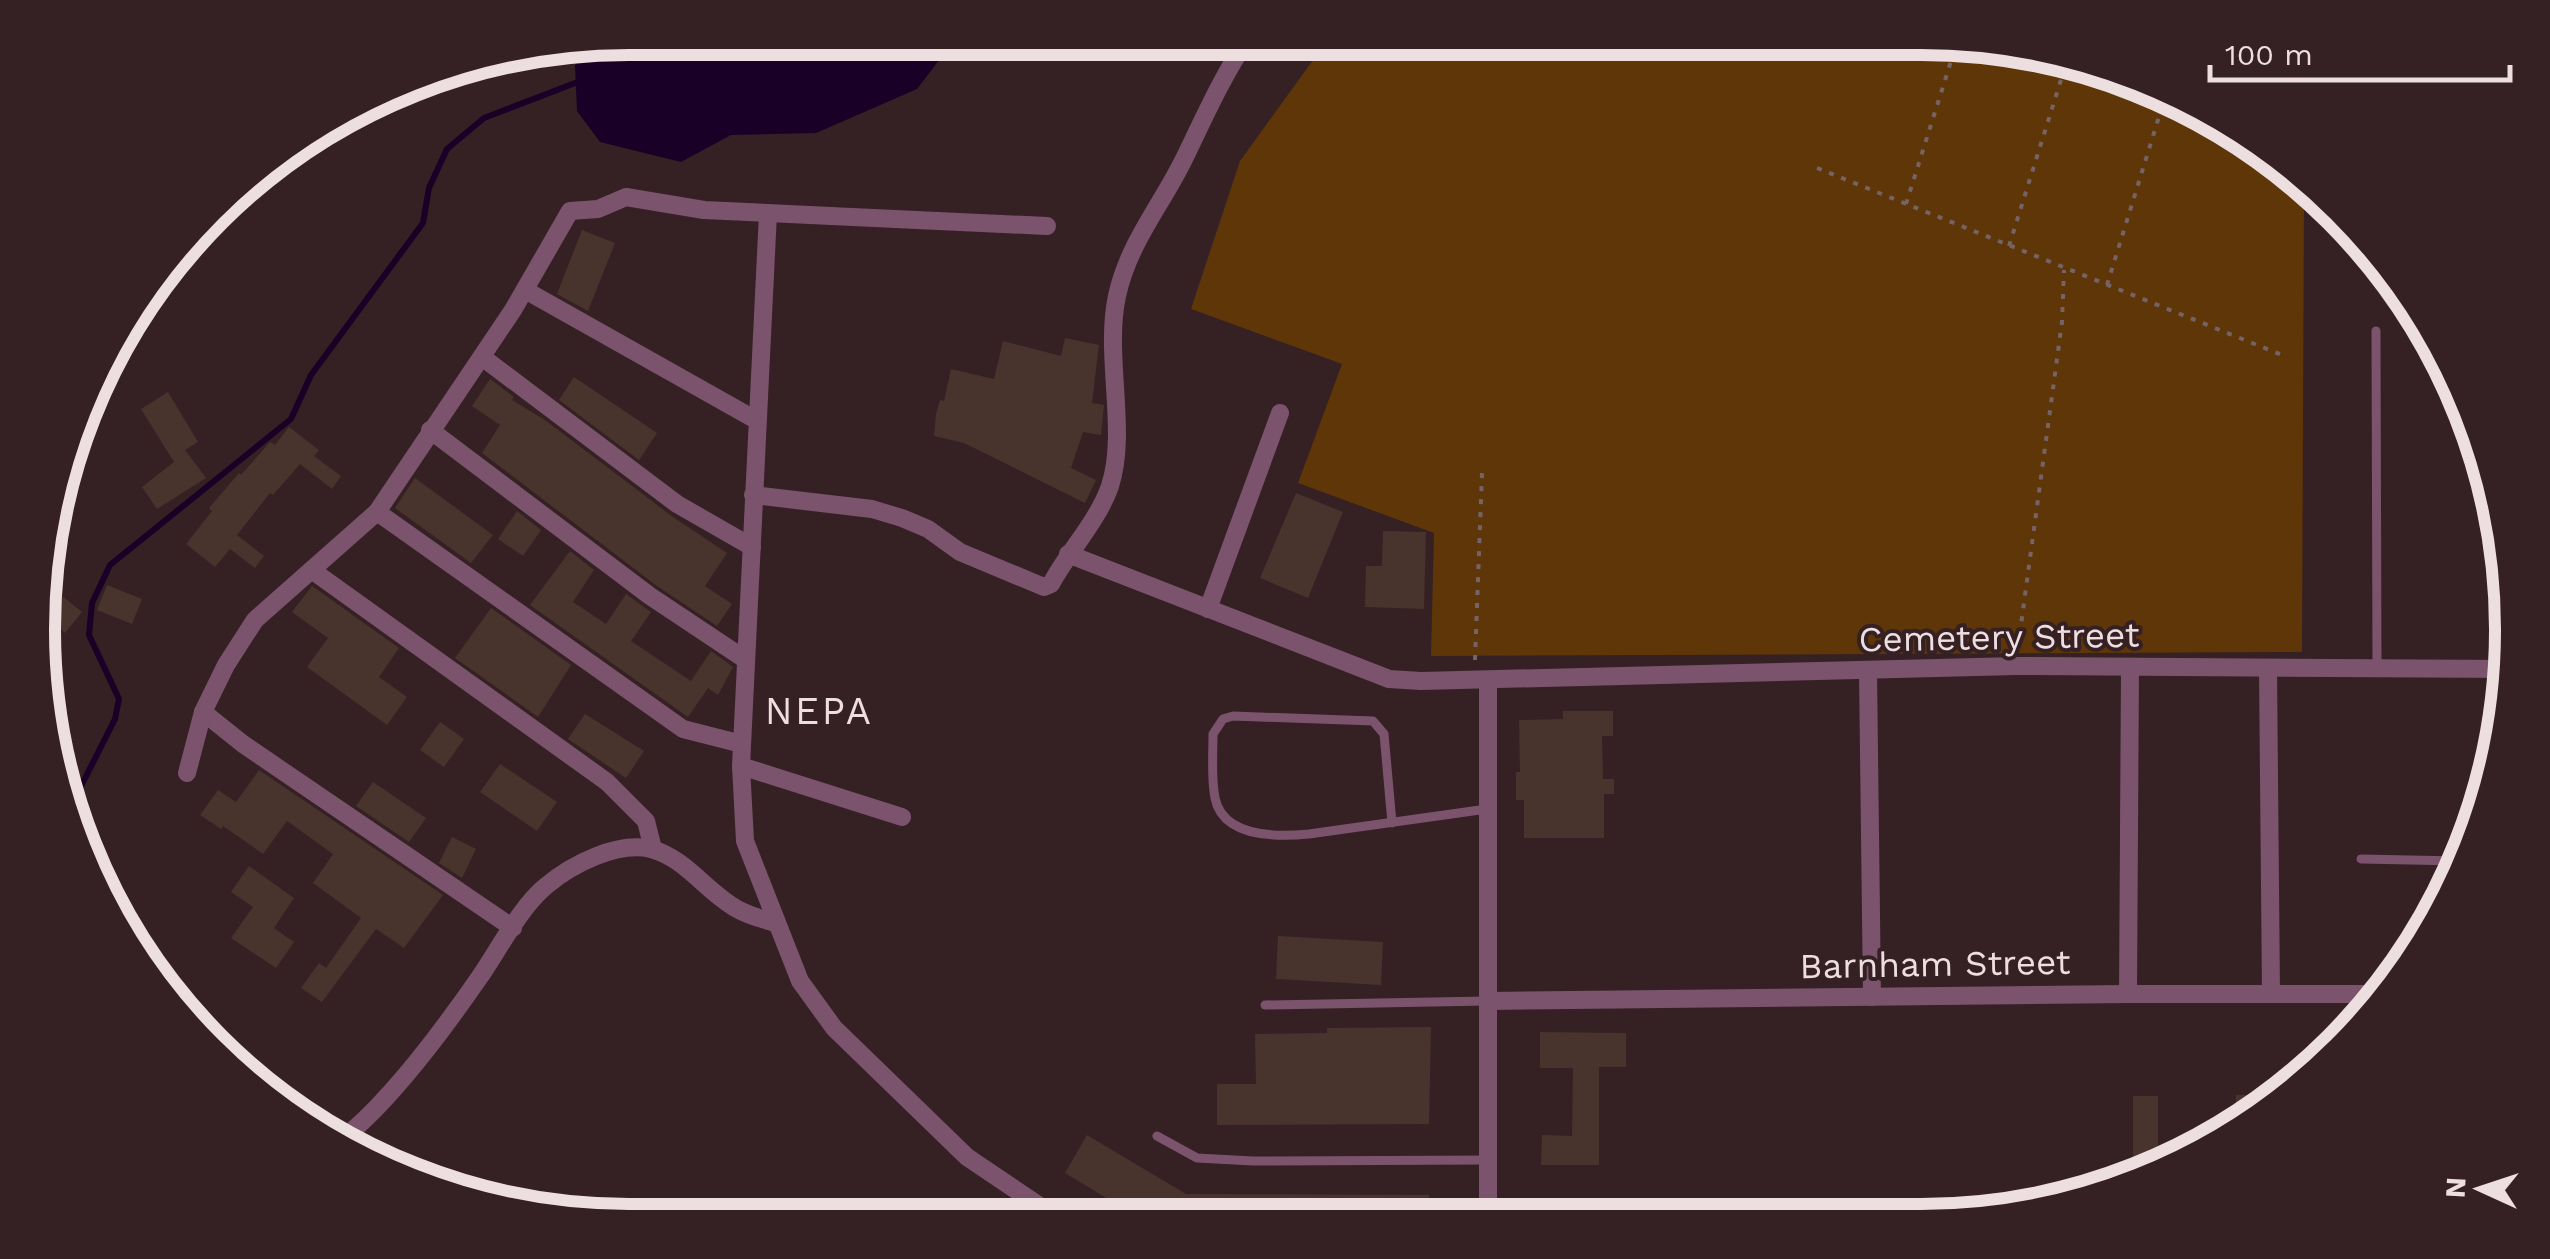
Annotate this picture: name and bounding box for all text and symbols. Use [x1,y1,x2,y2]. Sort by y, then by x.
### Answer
scale bar [2210,20,2510,82]
text: 100 m [2225,37,2313,72]
street label: Cemetery Street [1858,614,2140,660]
district label: NEPA [765,689,873,733]
street label: Barnham Street [1799,941,2071,987]
north arrow [2430,1139,2530,1239]
text: N [2439,1176,2473,1199]

